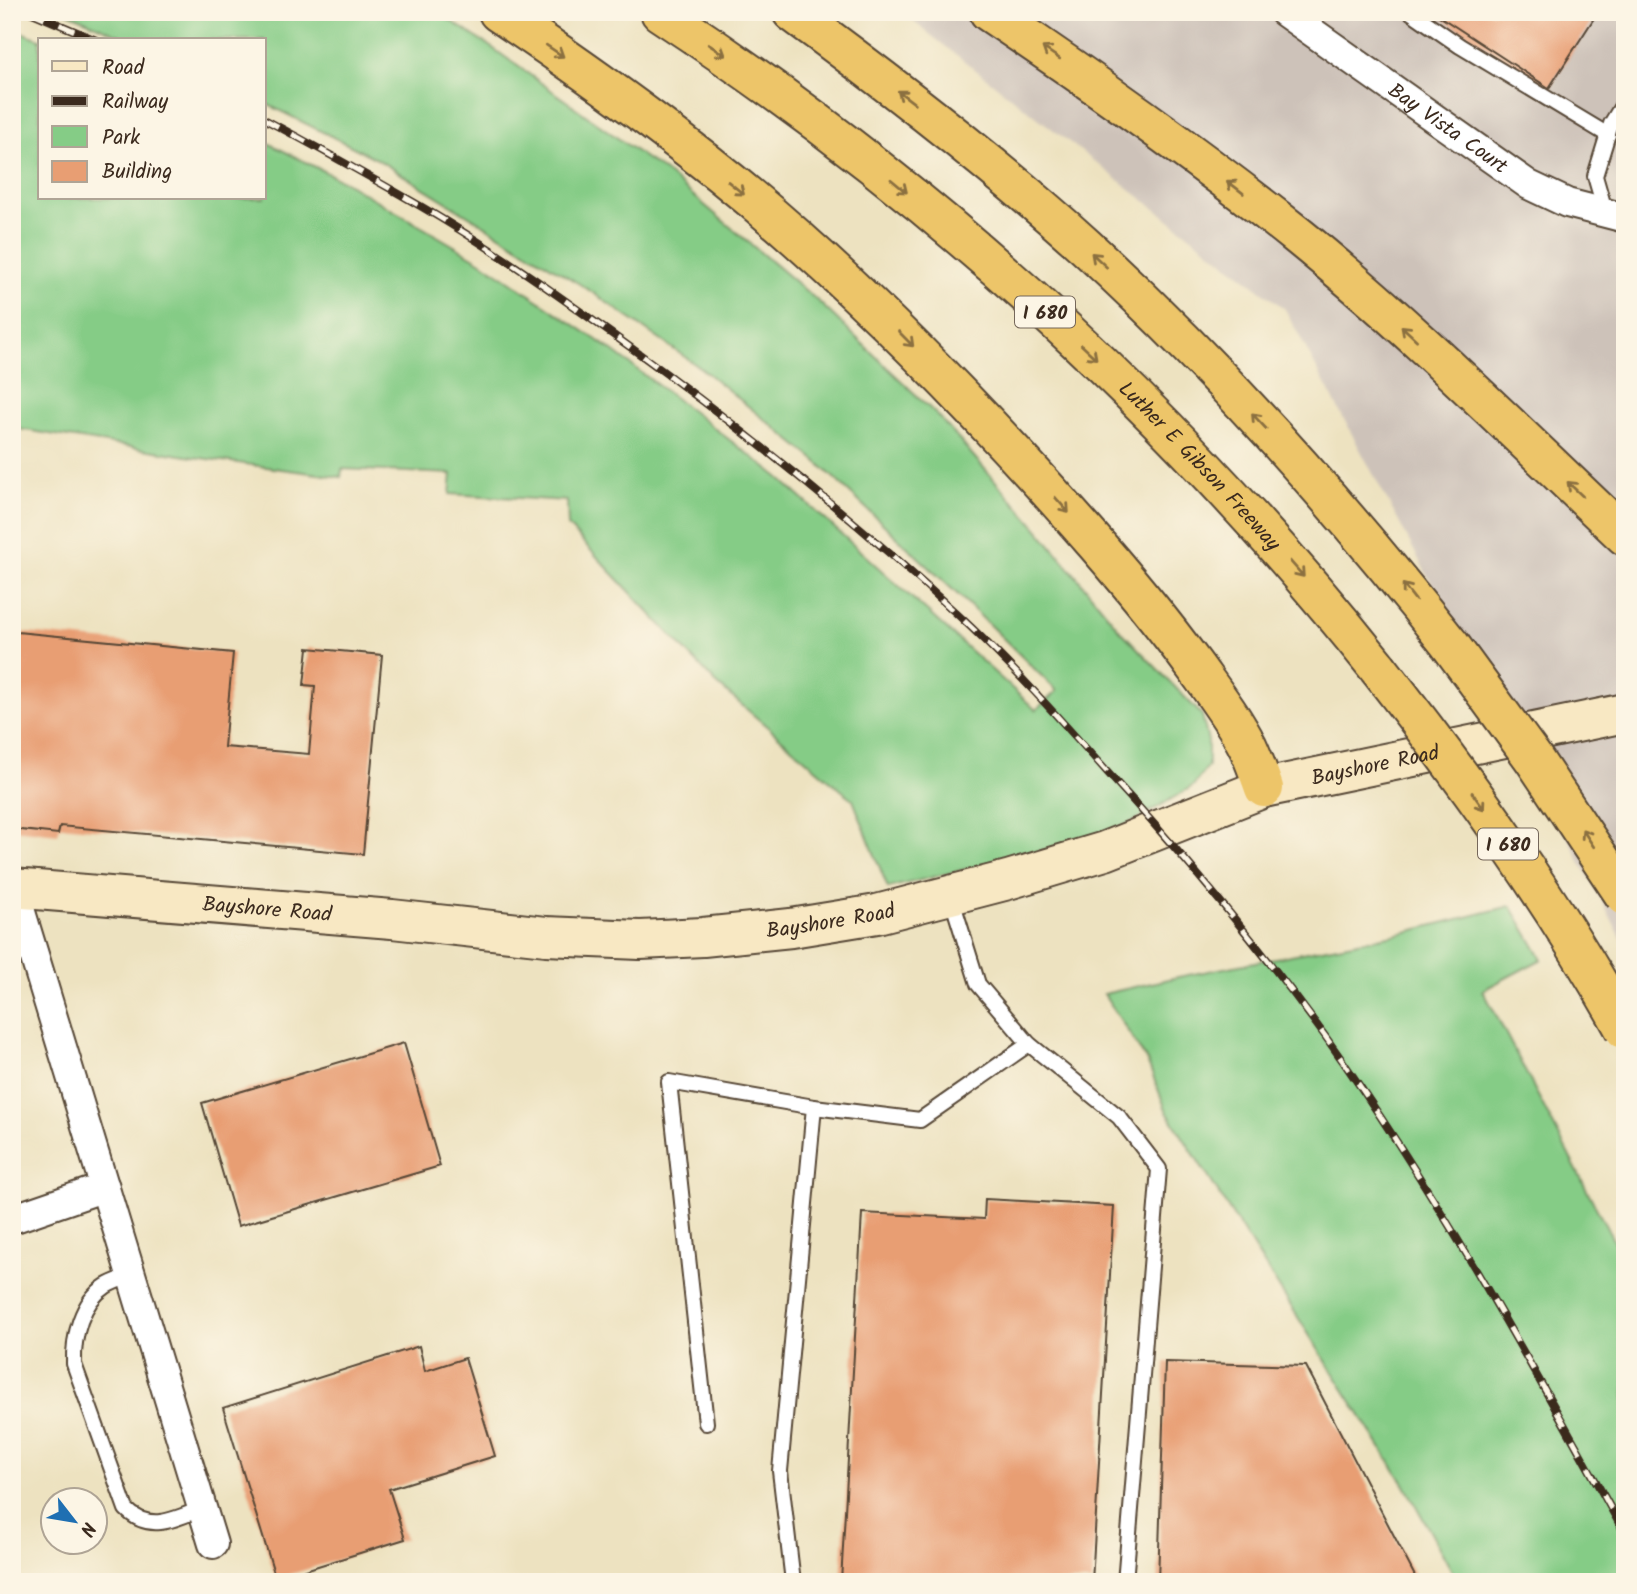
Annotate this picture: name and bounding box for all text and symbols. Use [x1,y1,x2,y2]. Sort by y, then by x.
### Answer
legend [38,38,266,200]
one-way arrow [707,43,726,57]
one-way arrow [545,44,564,58]
one-way arrow [1042,46,1061,61]
text: Road [102,52,145,85]
street label: Bay Vista Court [1380,75,1515,184]
text: Railway [102,86,168,119]
one-way arrow [897,90,916,105]
text: Park [102,122,140,155]
text: Building [102,156,172,189]
one-way arrow [890,178,908,194]
one-way arrow [1226,179,1245,194]
one-way arrow [727,180,745,196]
one-way arrow [1091,251,1108,268]
road number: I 680 [1015,296,1075,328]
one-way arrow [1401,325,1418,342]
one-way arrow [897,331,914,348]
one-way arrow [1080,344,1098,360]
street label: Luther E Gibson Freeway [1110,374,1288,559]
one-way arrow [1251,413,1268,430]
one-way arrow [1567,480,1584,497]
one-way arrow [1053,496,1070,513]
one-way arrow [1289,560,1305,578]
one-way arrow [1401,584,1416,602]
street label: Bayshore Road [1308,737,1443,796]
one-way arrow [1471,791,1485,810]
road number: I 680 [1478,828,1538,860]
one-way arrow [1581,829,1595,848]
street label: Bayshore Road [201,889,334,932]
street label: Bayshore Road [765,895,899,948]
north arrow [38,1486,108,1556]
text: N [71,1516,103,1542]

